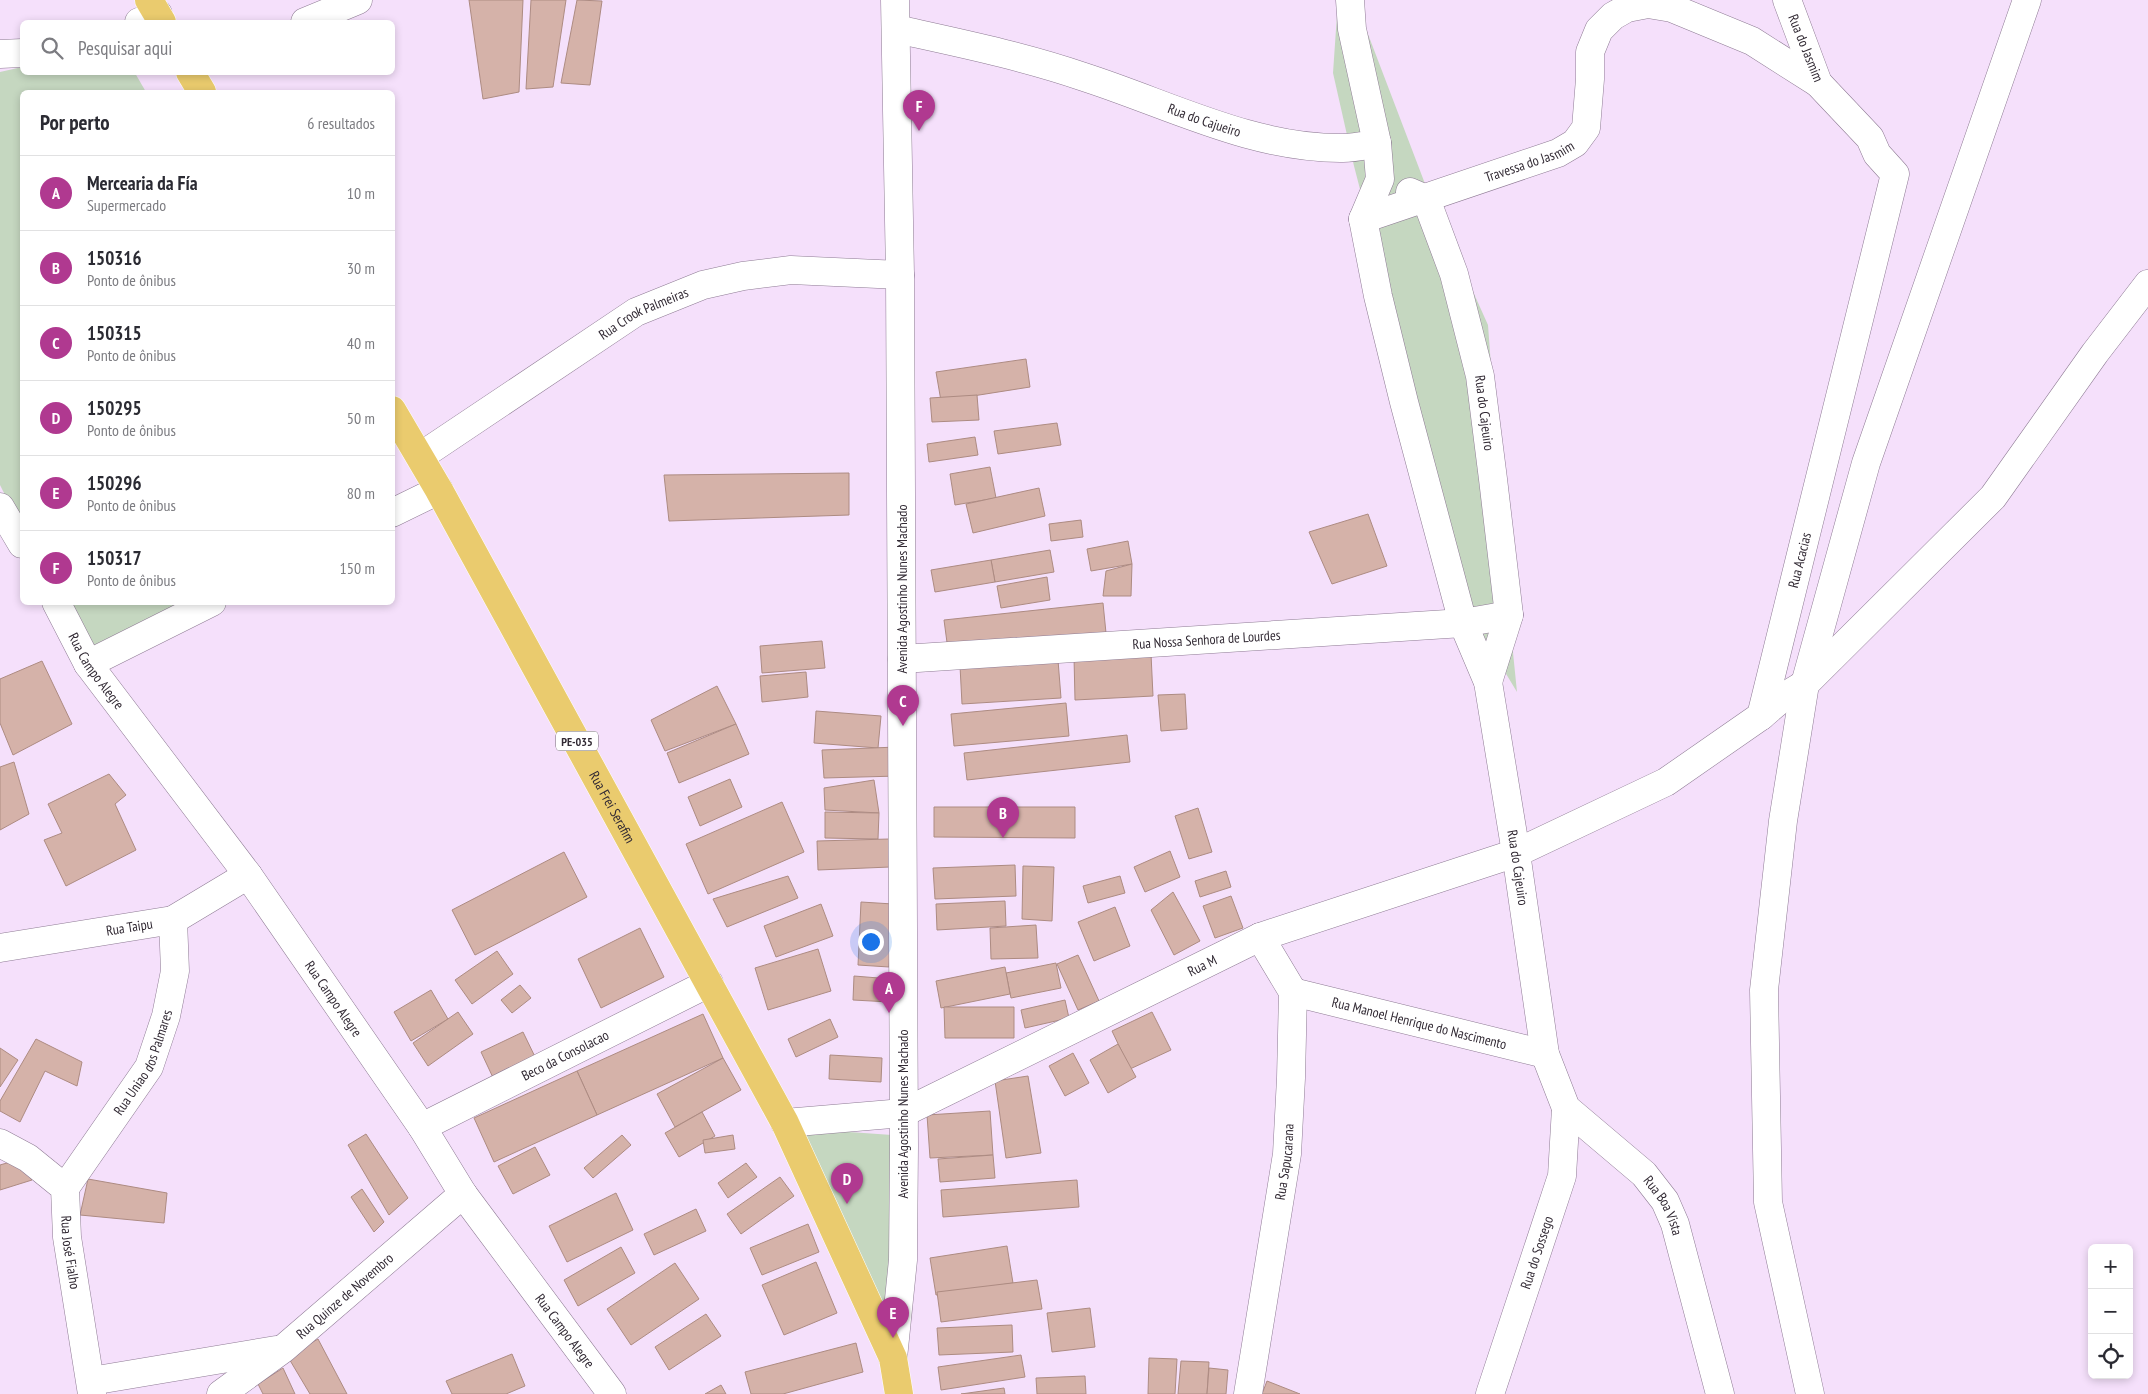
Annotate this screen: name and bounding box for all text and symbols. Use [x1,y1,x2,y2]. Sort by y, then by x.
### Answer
street label: Rua do Jasmim [1784,12,1828,84]
search box [20,20,395,75]
icon: search [38,34,66,62]
text: Pesquisar aqui [78,36,172,60]
pin: F [903,90,935,131]
street label: Rua do Cajueiro [1165,99,1243,141]
text: Por perto [40,109,110,136]
text: 6 resultados [307,113,375,133]
street label: Travessa do Jasmim [1482,137,1577,186]
text: Mercearia da Fía [87,171,198,195]
text: A [52,183,60,203]
text: 10 m [347,183,375,203]
text: Supermercado [87,195,166,215]
text: 150316 [87,246,142,270]
text: B [52,258,60,278]
text: 30 m [347,258,375,278]
text: Ponto de ônibus [87,270,176,290]
street label: Rua Crook Palmeiras [595,283,691,343]
text: 150315 [87,321,142,345]
text: C [52,333,60,353]
text: 40 m [347,333,375,353]
text: Ponto de ônibus [87,345,176,365]
street label: Rua do Cajeuiro [1471,374,1498,452]
text: 150295 [87,396,142,420]
text: D [52,408,60,428]
text: 50 m [347,408,375,428]
text: Ponto de ônibus [87,420,176,440]
text: 150296 [87,471,142,495]
text: E [53,483,59,503]
text: 80 m [347,483,375,503]
text: Ponto de ônibus [87,495,176,515]
street label: Avenida Agostinho Nunes Machado [893,505,911,673]
street label: Rua Acacias [1784,530,1815,590]
text: 150317 [87,546,142,570]
text: F [53,558,59,578]
text: 150 m [340,558,375,578]
text: Ponto de ônibus [87,570,176,590]
street label: Rua Nossa Senhora de Lourdes [1132,626,1281,653]
street label: Rua Campo Alegre [64,630,128,713]
pin: C [887,685,919,726]
road number: PE-035 [556,731,598,750]
street label: Rua Frei Serafim [585,768,639,846]
pin: B [987,797,1019,838]
street label: Rua do Cajeuiro [1503,828,1532,907]
street label: Rua Taipu [105,914,154,940]
your location [858,929,884,955]
street label: Rua M [1185,951,1220,980]
street label: Rua Campo Alegre [301,957,366,1040]
pin: A [873,972,905,1013]
street label: Rua Manoel Henrique do Nascimento [1330,993,1508,1053]
street label: Rua Uniao dos Palmares [109,1008,176,1118]
street label: Beco da Consolacao [518,1026,612,1085]
street label: Avenida Agostinho Nunes Machado [894,1030,912,1198]
street label: Rua Sapucarana [1271,1123,1298,1201]
pin: D [831,1163,863,1204]
street label: Rua Boa Vista [1640,1172,1687,1237]
street label: Rua do Sossego [1516,1214,1557,1291]
street label: Rua José Fialho [57,1215,84,1290]
map controls [2088,1244,2133,1379]
button: + [2088,1244,2133,1289]
street label: Rua Quinze de Novembro [292,1249,397,1343]
button: − [2088,1289,2133,1334]
street label: Rua Campo Alegre [531,1290,599,1372]
pin: E [877,1297,909,1338]
button: locate [2088,1334,2133,1379]

